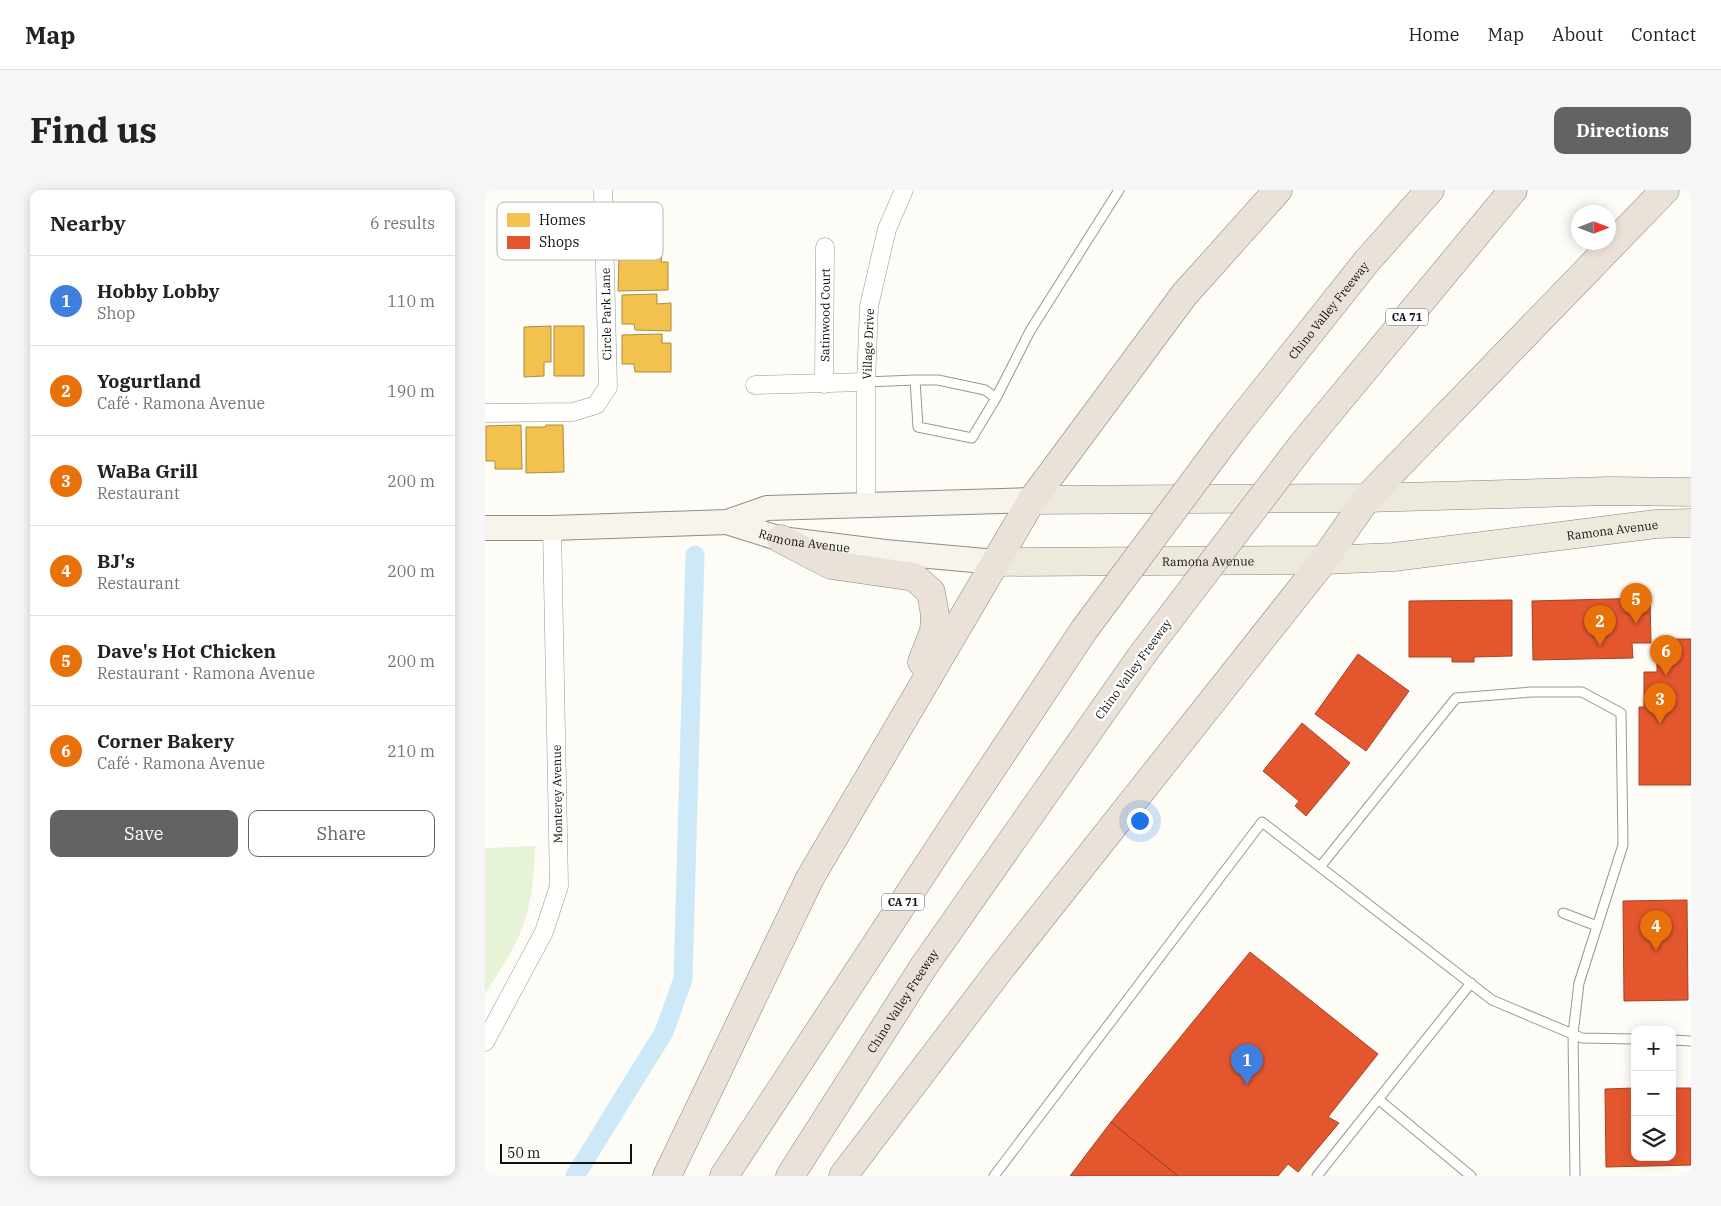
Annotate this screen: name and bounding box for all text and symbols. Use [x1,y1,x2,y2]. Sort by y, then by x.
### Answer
text: Map [25,19,75,51]
text: Home [1408,23,1460,46]
text: Map [1488,23,1524,46]
text: About [1552,23,1603,46]
text: Contact [1631,23,1696,46]
text: Find us [30,107,157,153]
button: Directions [1554,107,1691,154]
legend [497,202,663,260]
north arrow [1571,205,1616,250]
text: Nearby [50,209,126,237]
text: Homes [539,211,586,229]
text: 6 results [370,213,435,233]
text: Shops [539,233,579,251]
street label: Chino Valley Freeway [1285,258,1372,362]
street label: Circle Park Lane [598,268,614,360]
street label: Satinwood Court [817,268,832,362]
text: Hobby Lobby [97,279,220,303]
text: 1 [61,291,71,311]
text: 110 m [387,291,435,311]
text: Shop [97,303,135,323]
street label: Village Drive [859,308,876,380]
road number: CA 71 [1386,308,1428,326]
text: Yogurtland [97,369,201,393]
text: 2 [61,381,71,401]
text: 190 m [387,381,435,401]
text: Café · Ramona Avenue [97,393,265,413]
text: WaBa Grill [97,459,198,483]
text: 3 [61,471,71,491]
text: 200 m [387,471,435,491]
text: Restaurant [97,483,180,503]
street label: Ramona Avenue [1566,516,1659,543]
street label: Ramona Avenue [757,525,851,555]
text: BJ's [97,549,135,573]
street label: Ramona Avenue [1162,553,1254,568]
text: 4 [61,561,71,581]
text: 200 m [387,561,435,581]
text: Restaurant [97,573,180,593]
pin: 5 [1620,583,1652,624]
pin: 2 [1584,605,1616,646]
street label: Chino Valley Freeway [1092,615,1175,722]
pin: 6 [1650,635,1682,676]
text: Dave's Hot Chicken [97,639,276,663]
text: 5 [61,651,71,671]
text: 200 m [387,651,435,671]
text: Restaurant · Ramona Avenue [97,663,315,683]
pin: 3 [1644,683,1676,724]
text: Corner Bakery [97,729,234,753]
text: 6 [61,741,71,761]
text: 210 m [387,741,435,761]
street label: Monterey Avenue [549,745,565,843]
text: Café · Ramona Avenue [97,753,265,773]
your location [1127,808,1153,834]
button: Save [50,810,238,857]
button: Share [248,810,435,857]
road number: CA 71 [882,894,924,910]
pin: 4 [1640,910,1672,951]
street label: Chino Valley Freeway [863,946,941,1055]
map controls [1631,1026,1676,1161]
button: + [1631,1026,1676,1071]
pin: 1 [1231,1044,1263,1085]
button: − [1631,1071,1676,1116]
button: layers [1631,1116,1676,1161]
scale bar [500,1141,633,1164]
text: 50 m [507,1144,540,1162]

